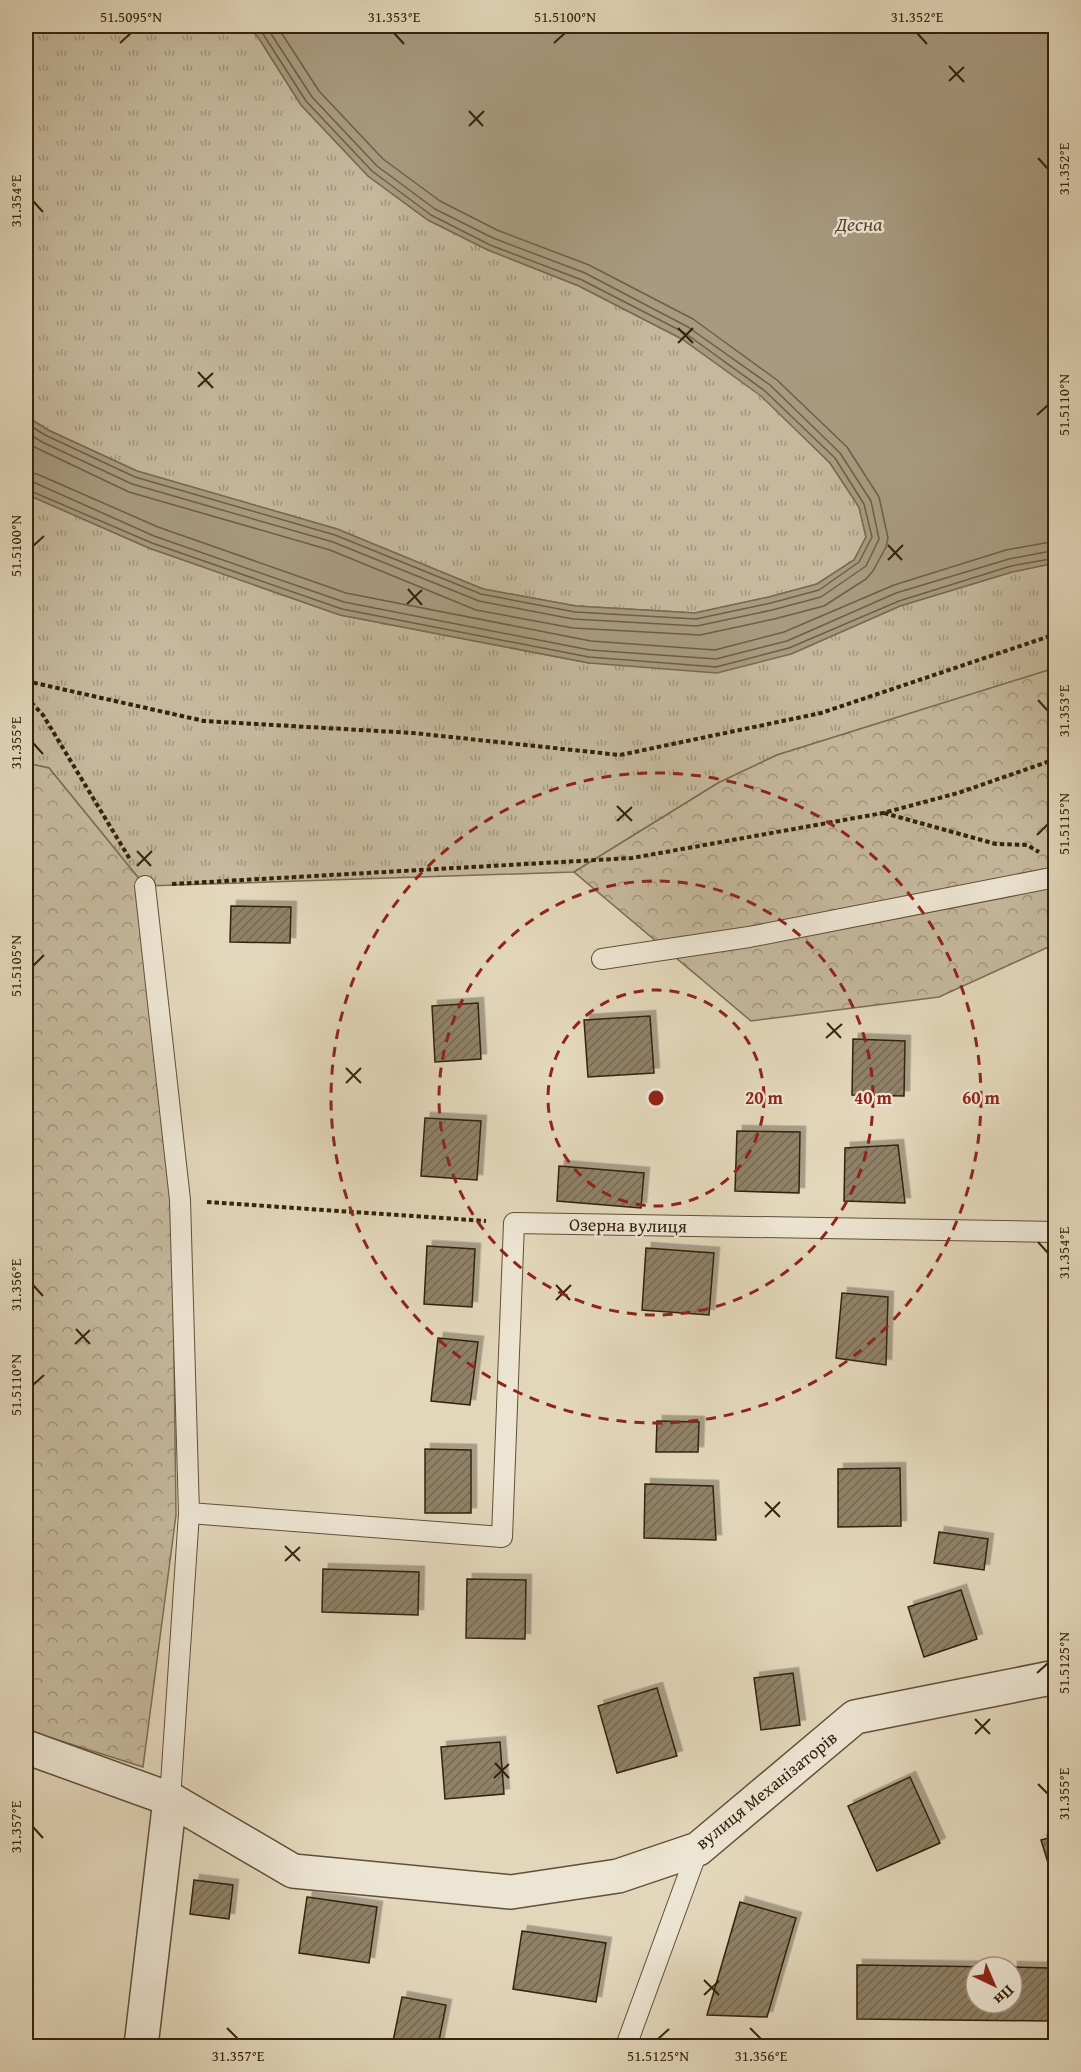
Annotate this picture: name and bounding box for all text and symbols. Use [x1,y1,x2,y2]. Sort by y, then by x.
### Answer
text: 51.5095°N [100,6,162,27]
text: 31.353°E [368,6,421,27]
text: 51.5100°N [534,6,596,27]
text: 31.352°E [891,6,944,27]
text: 31.352°E [1053,142,1074,195]
text: 31.354°E [5,174,26,227]
water label: Десна [834,209,883,238]
text: 51.5110°N [1053,374,1074,436]
text: 51.5100°N [5,515,26,577]
text: 31.353°E [1053,684,1074,737]
text: 31.355°E [5,716,26,769]
text: 51.5115°N [1053,793,1074,855]
text: 51.5105°N [5,935,26,997]
text: 20 m [745,1084,784,1111]
text: 40 m [854,1084,893,1111]
text: 60 m [962,1084,1001,1111]
centre of rings [646,1088,666,1108]
street label: Озерна вулиця [569,1210,687,1240]
text: 31.354°E [1053,1226,1074,1279]
text: 31.356°E [5,1258,26,1311]
text: 51.5110°N [5,1354,26,1416]
text: 51.5125°N [1053,1632,1074,1694]
street label: вулиця Механізаторів [689,1724,843,1856]
text: 31.355°E [1053,1767,1074,1820]
text: 31.357°E [5,1800,26,1853]
north arrow [964,1955,1024,2015]
text: Пн [989,1980,1020,2012]
text: 31.357°E [212,2045,265,2066]
text: 51.5125°N [627,2045,689,2066]
text: 31.356°E [735,2045,788,2066]

